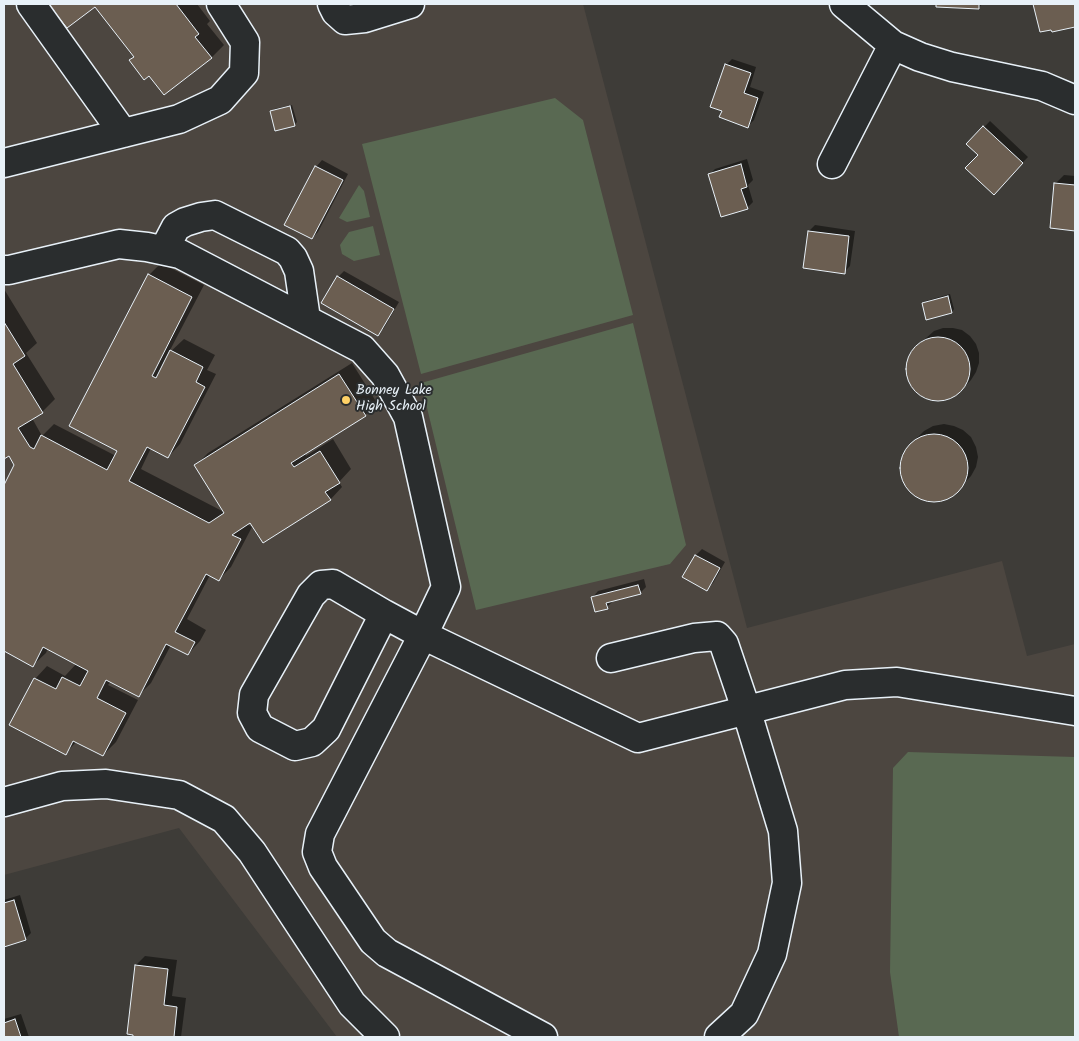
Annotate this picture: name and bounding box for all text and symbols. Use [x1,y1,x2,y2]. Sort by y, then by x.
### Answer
place label: Bonney Lake High School [356,384,432,417]
marker: Bonney Lake High School [340,394,352,406]

